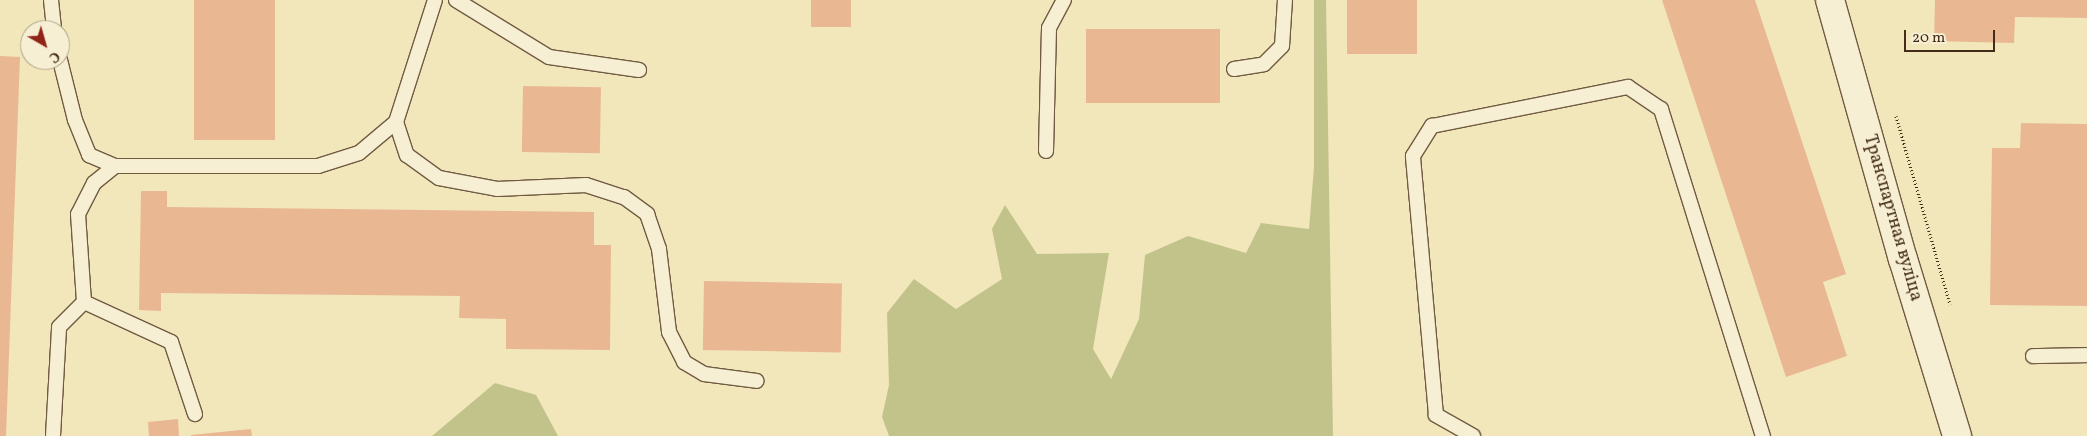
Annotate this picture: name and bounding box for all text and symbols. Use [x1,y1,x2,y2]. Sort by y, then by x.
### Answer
north arrow [20,20,70,70]
scale bar [1907,20,1998,52]
text: 20 m [1912,28,1945,49]
text: С [45,46,63,67]
street label: Транспартная вуліца [1858,132,1926,304]

